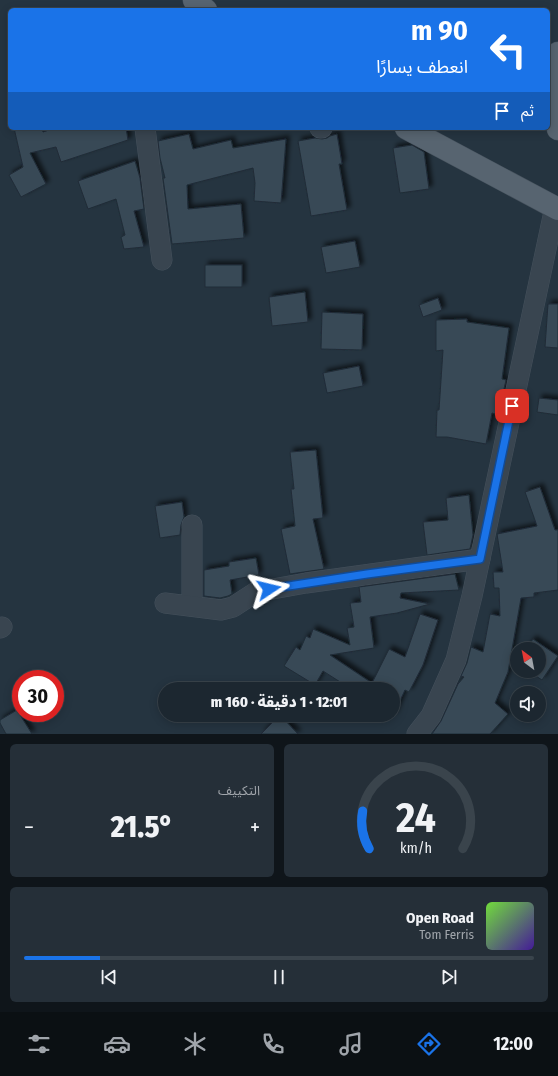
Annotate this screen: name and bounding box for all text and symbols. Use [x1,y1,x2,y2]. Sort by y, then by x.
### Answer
text: 90 m [411,14,468,47]
icon: left [482,24,534,76]
text: انعطف يسارًا [376,56,468,78]
icon: arrive [491,100,513,122]
text: ثم [521,102,534,120]
pin [495,389,529,423]
icon: arrive [501,395,523,417]
position arrow [248,568,290,610]
north arrow [510,642,546,678]
map controls [510,642,546,722]
speed limit sign: 30 [12,670,64,722]
button: sound [510,686,546,722]
text: 12:01 · 1 دقيقة · 160 m [211,693,347,711]
text: التكييف [218,783,260,798]
text: 24 [395,792,436,842]
text: 21.5° [111,809,173,845]
text: − [24,814,34,841]
text: + [250,814,260,841]
text: km/h [400,839,432,856]
text: Open Road [406,909,474,927]
text: Tom Ferris [419,927,474,942]
icon: previous [98,966,120,988]
icon: pause [268,966,290,988]
icon: next [438,966,460,988]
icon: filters [25,1030,53,1058]
icon: car [103,1030,131,1058]
icon: climate [181,1030,209,1058]
icon: phone [259,1030,287,1058]
icon: music [337,1030,365,1058]
icon: directions [415,1030,443,1058]
text: 12:00 [493,1033,533,1055]

